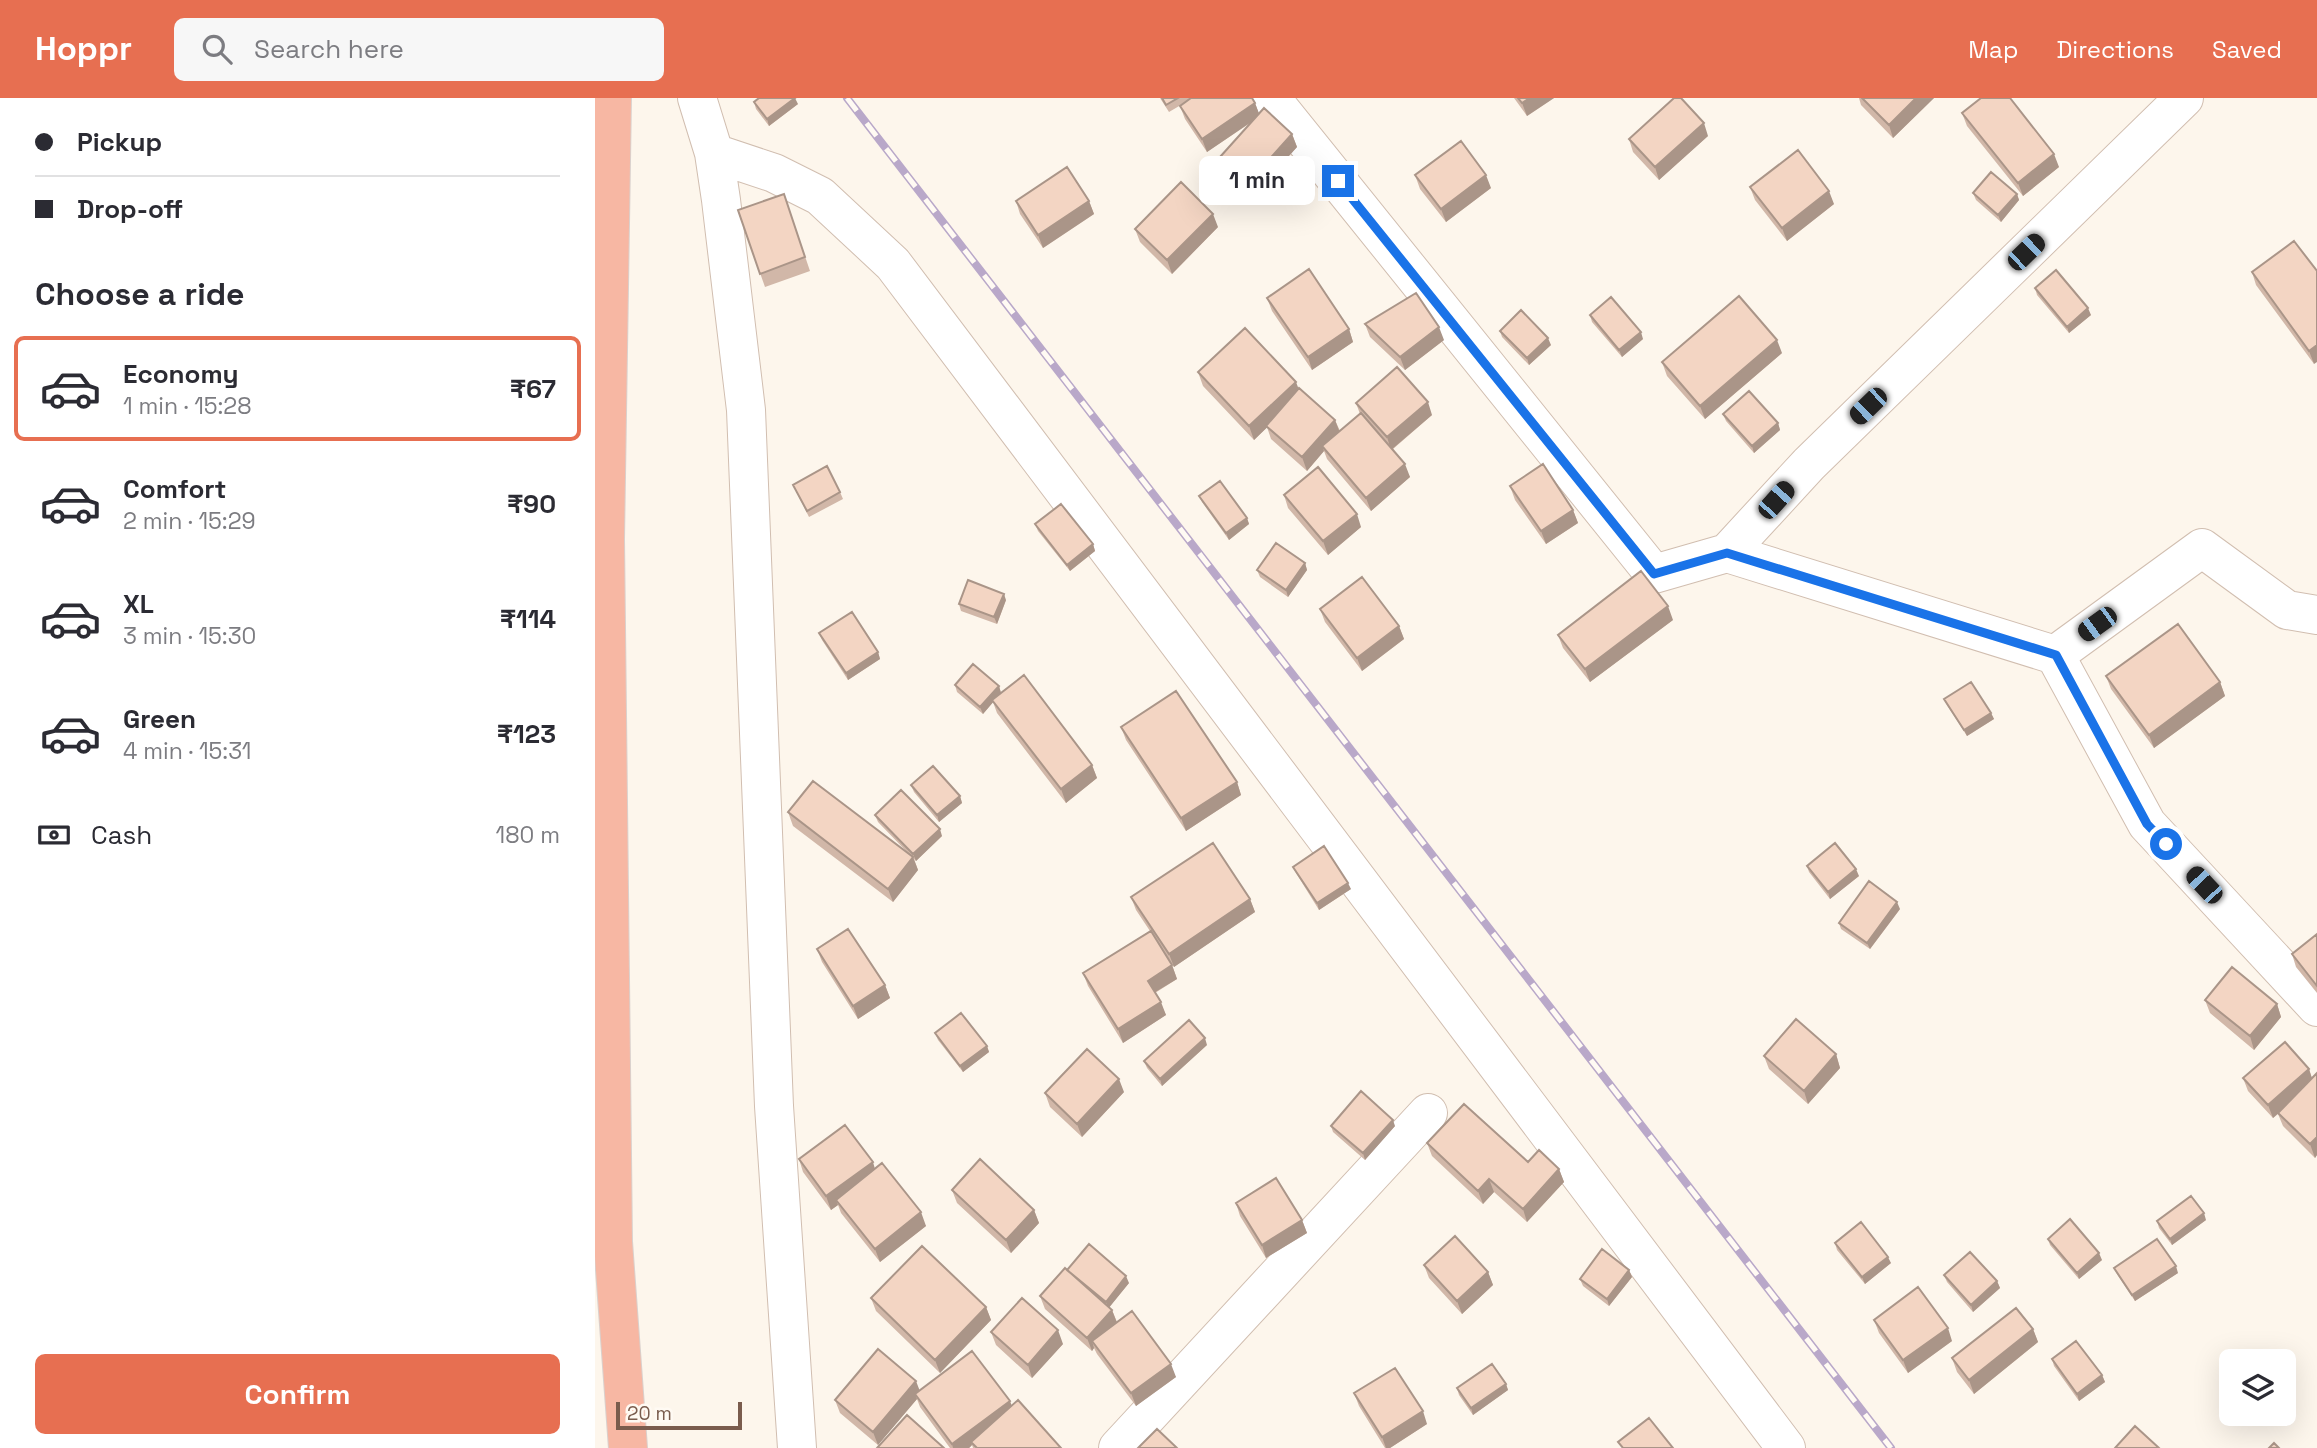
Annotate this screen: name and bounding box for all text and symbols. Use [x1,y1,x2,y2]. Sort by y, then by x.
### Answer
search box [174,18,664,81]
text: Hoppr [35,28,132,70]
icon: search [198,30,236,68]
text: Search here [254,32,404,66]
text: Map [1968,34,2018,65]
text: Directions [2056,34,2174,65]
text: Saved [2212,34,2282,65]
text: Pickup [77,125,162,159]
callout: 1 min [1198,156,1313,206]
text: 1 min [1229,165,1285,195]
route end [1322,165,1354,197]
text: Drop-off [77,192,183,226]
car [2004,230,2049,274]
text: Choose a ride [35,274,245,314]
icon: car [39,357,102,420]
text: Economy [123,357,239,391]
text: ₹67 [510,372,556,406]
car [1846,384,1891,428]
text: 1 min · 15:28 [123,391,252,421]
icon: car [39,472,102,535]
text: Comfort [123,472,226,506]
car [1755,477,1798,523]
text: ₹90 [507,487,556,521]
text: 2 min · 15:29 [123,506,256,536]
icon: car [39,587,102,650]
text: XL [123,587,154,621]
text: ₹114 [500,602,556,636]
car [2074,603,2121,645]
text: 3 min · 15:30 [123,621,256,651]
icon: car [39,702,102,765]
text: Green [123,702,196,736]
text: ₹123 [497,717,556,751]
text: 4 min · 15:31 [123,736,251,766]
icon: cash [35,816,73,854]
text: Cash [91,818,152,852]
text: 180 m [496,820,560,850]
route start [2150,828,2182,860]
car [2182,862,2227,908]
map controls [2219,1349,2296,1426]
button: layers [2219,1349,2296,1426]
button: Confirm [35,1354,560,1434]
scale bar [616,1399,742,1431]
text: 20 m [627,1401,672,1426]

